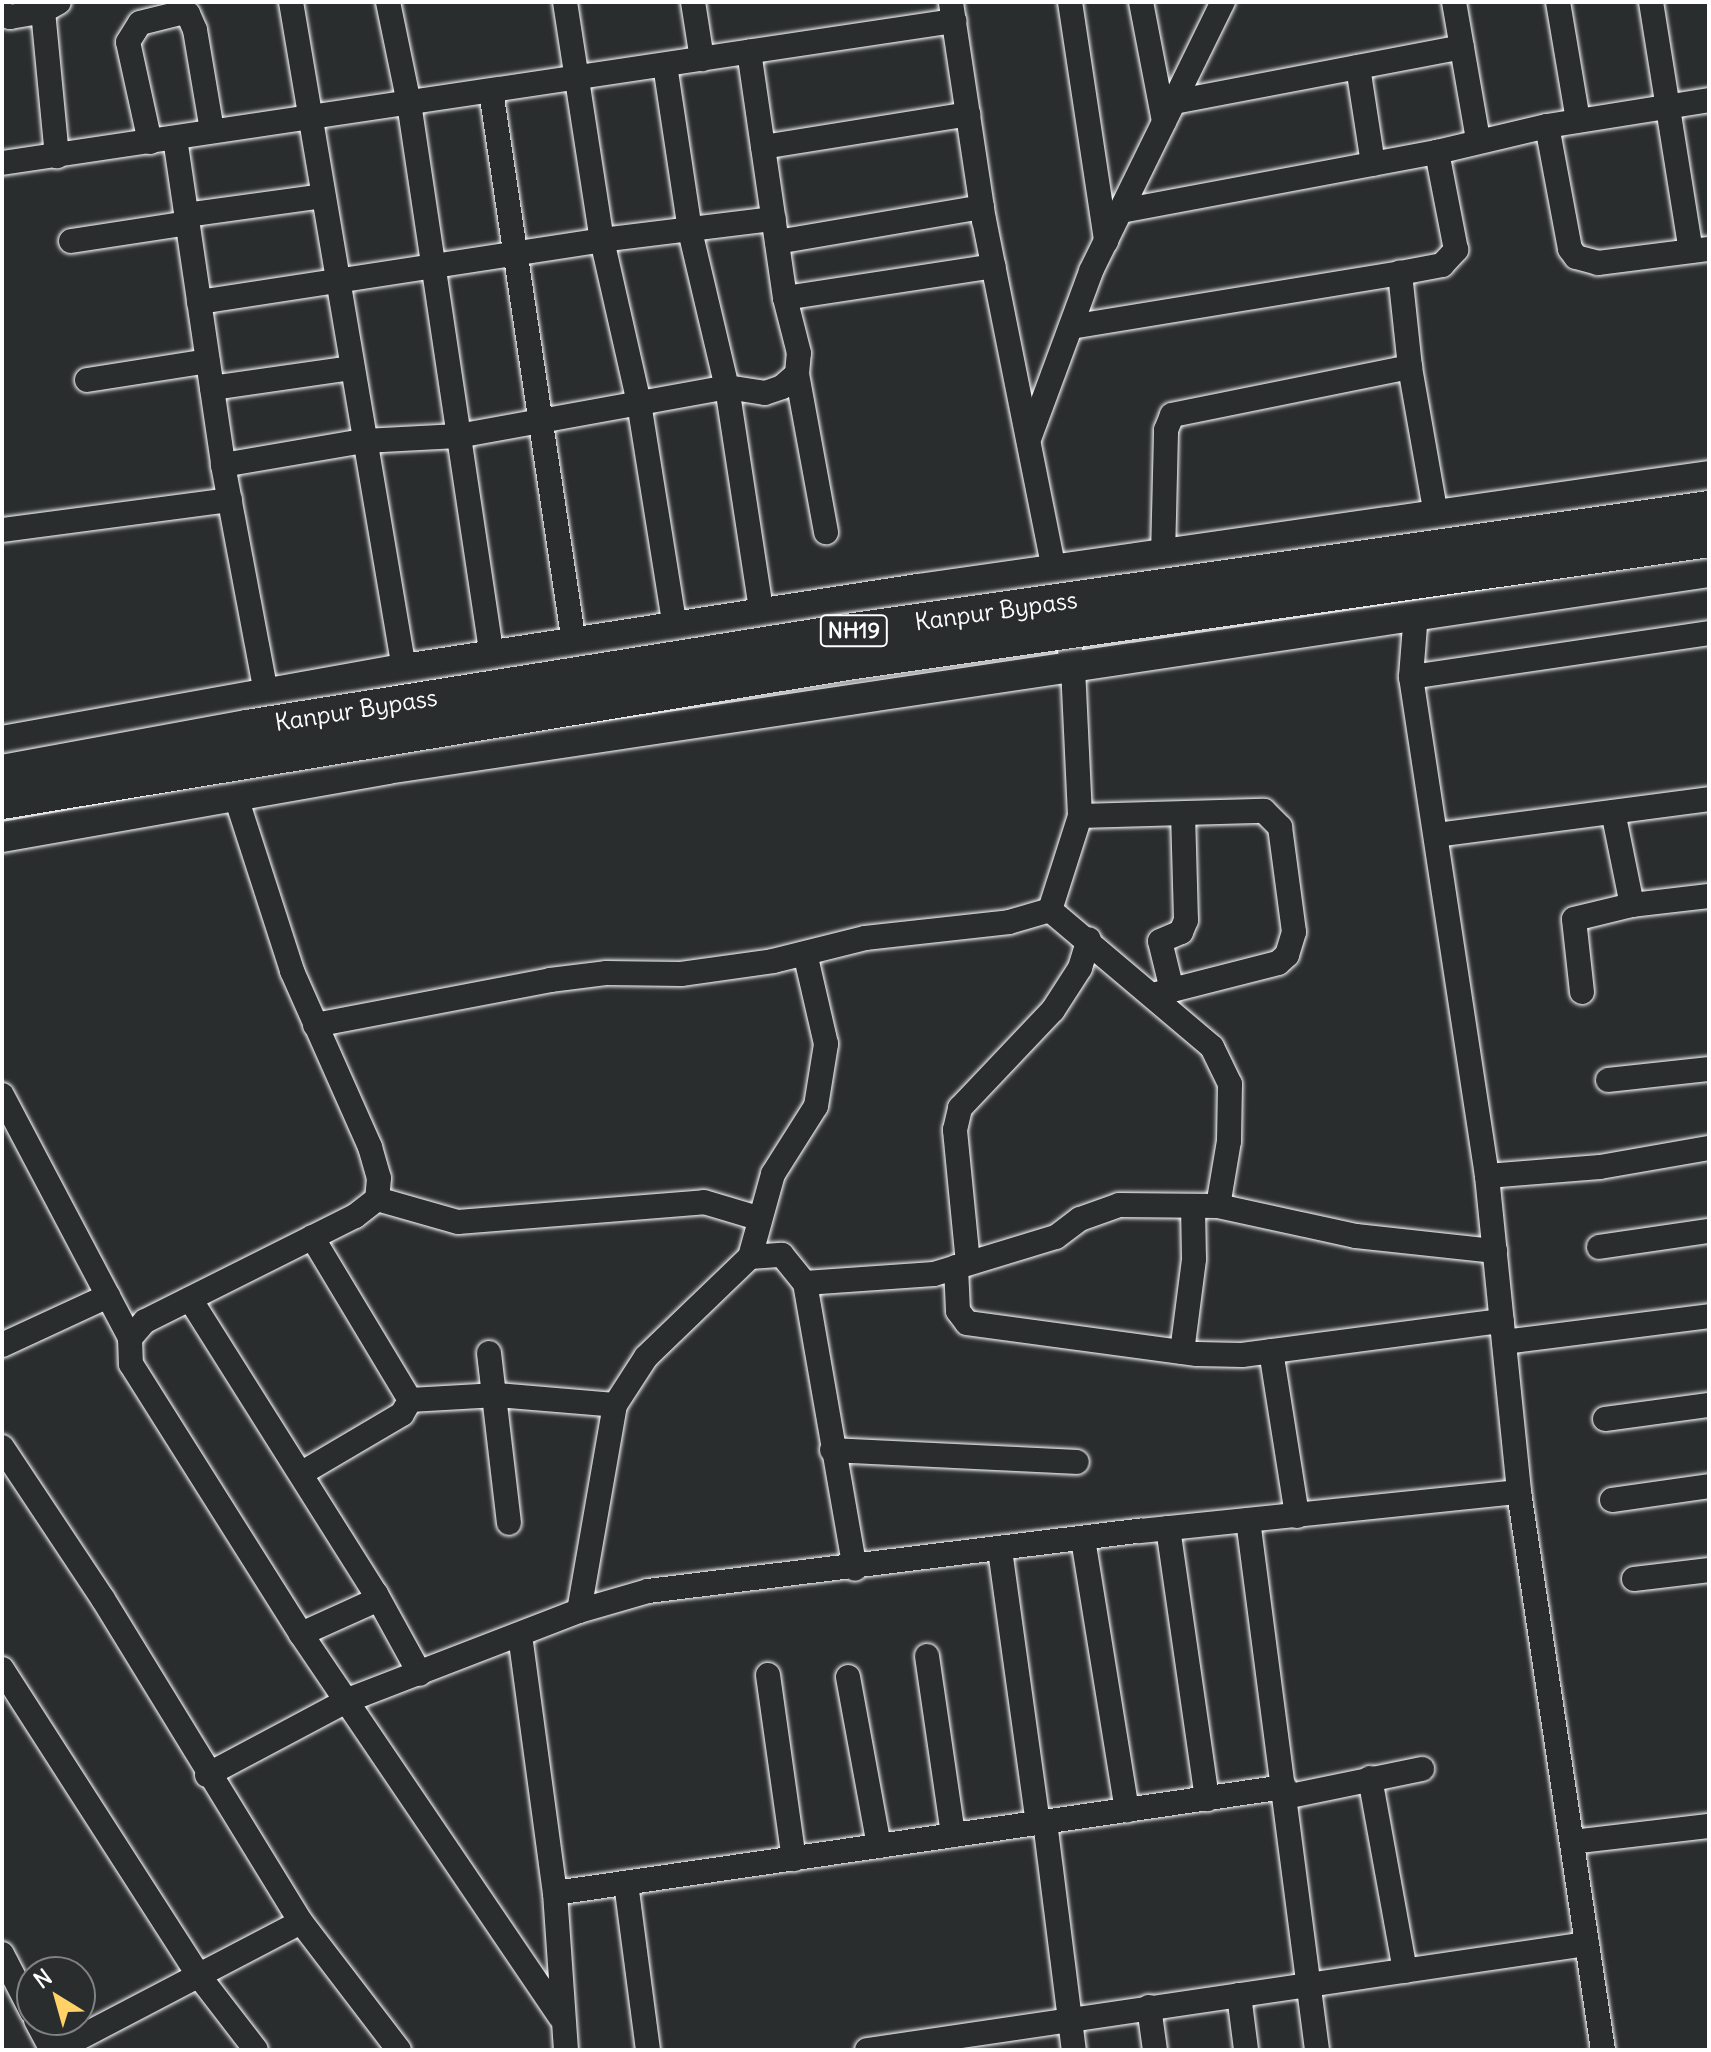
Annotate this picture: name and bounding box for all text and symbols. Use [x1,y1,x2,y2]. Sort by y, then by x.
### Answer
street label: Kanpur Bypass [913,585,1079,637]
road number: NH19 [818,613,890,649]
street label: Kanpur Bypass [273,683,439,737]
north arrow [16,1956,96,2036]
text: N [28,1963,57,1994]

